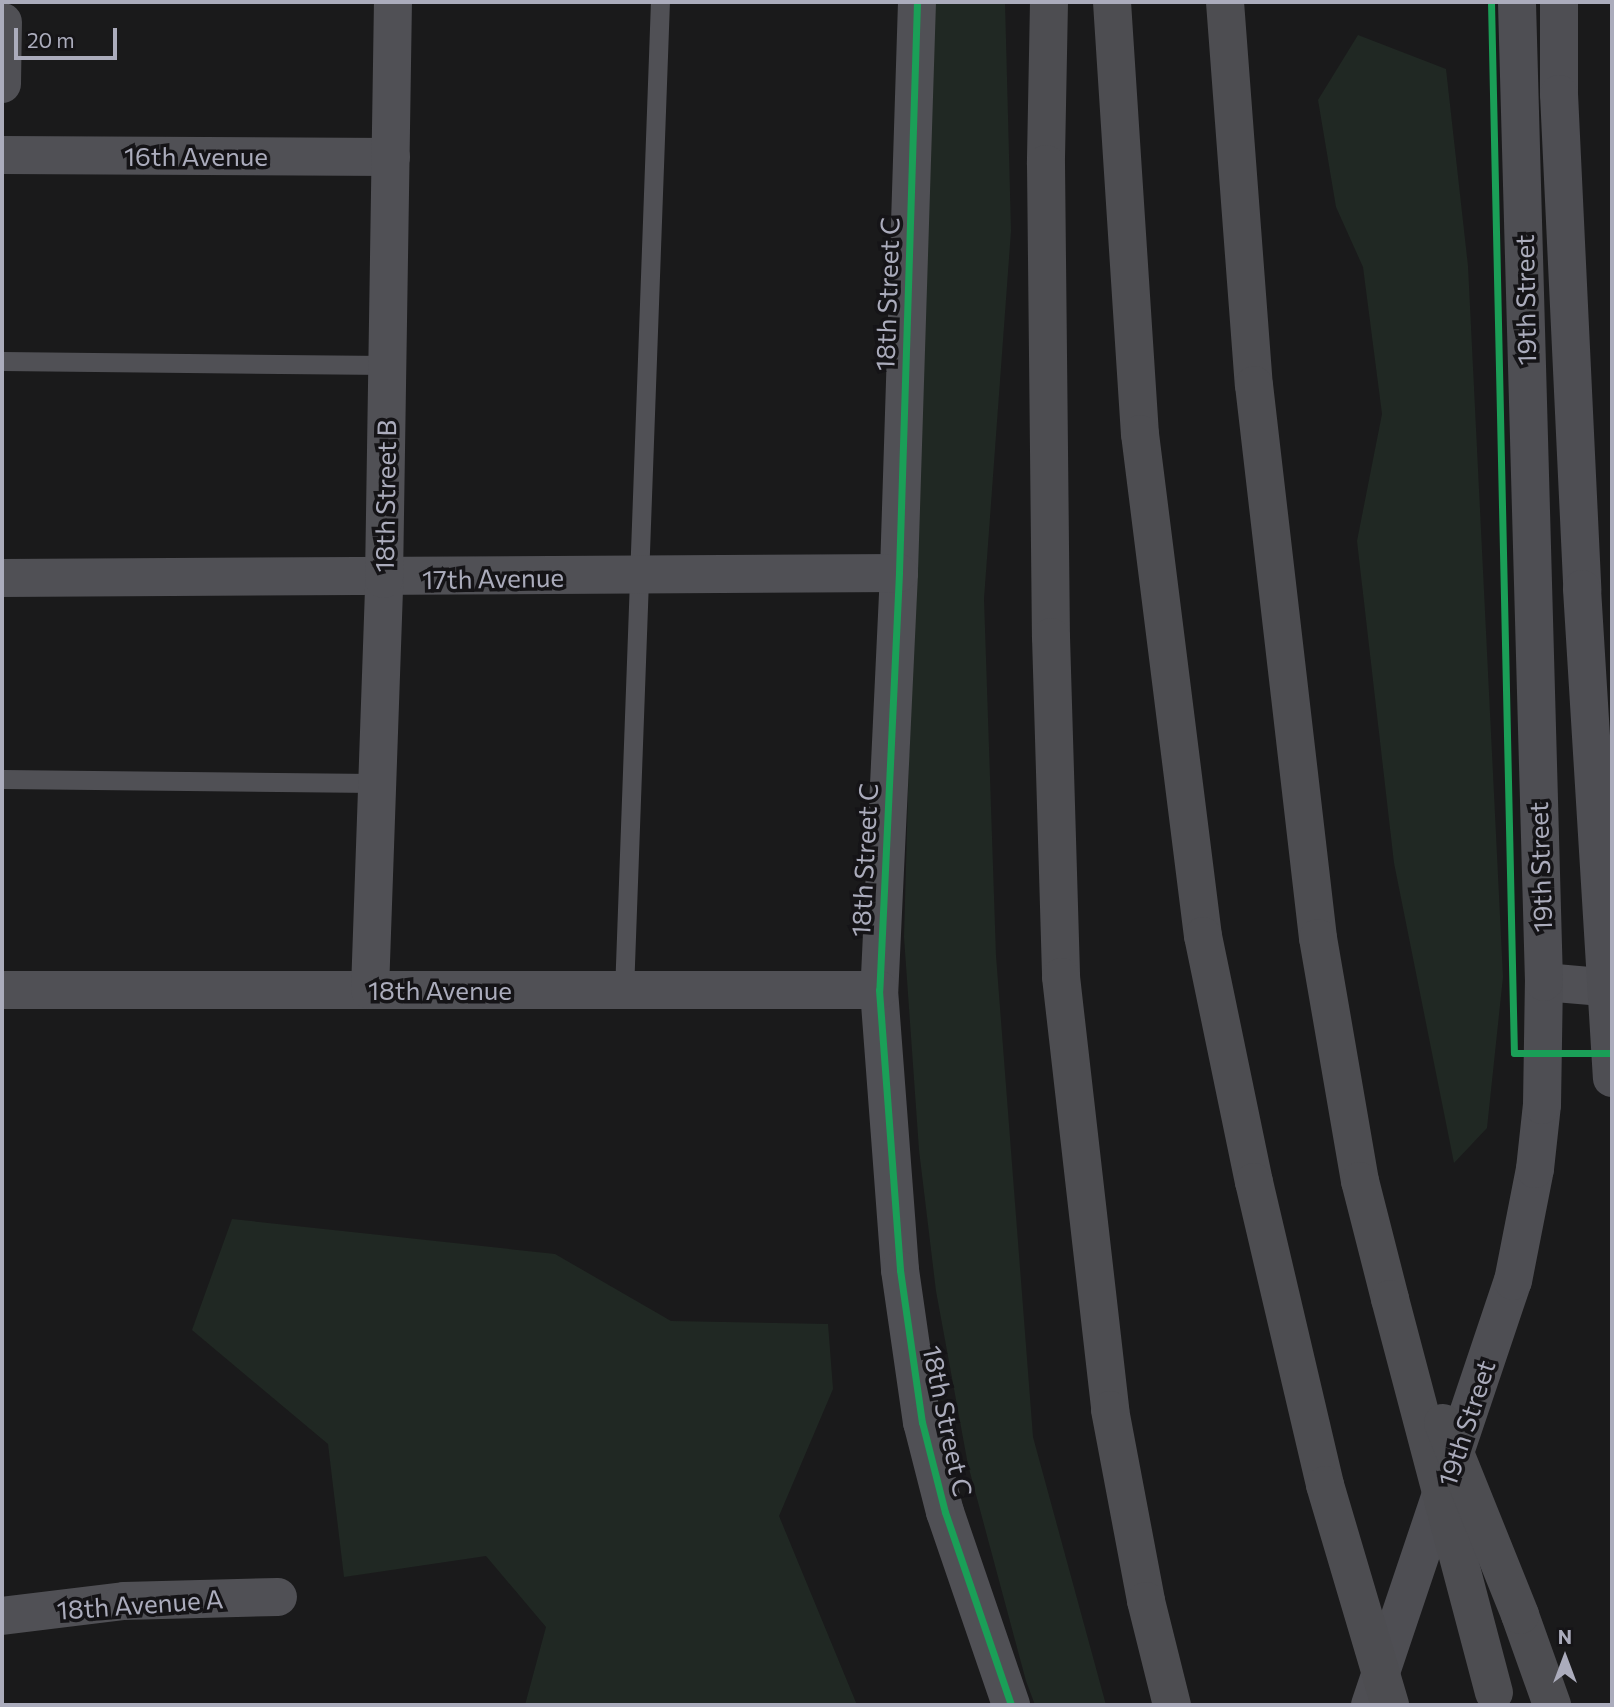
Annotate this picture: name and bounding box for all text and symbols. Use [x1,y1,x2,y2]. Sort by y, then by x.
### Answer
scale bar [18,14,121,58]
text: 20 m [27,27,75,52]
street label: 16th Avenue [124,140,268,172]
street label: 18th Street C [869,217,905,371]
street label: 19th Street [1508,234,1542,366]
street label: 18th Street B [368,419,402,573]
street label: 17th Avenue [422,561,564,595]
street label: 18th Street C [844,782,884,938]
street label: 19th Street [1522,801,1558,933]
street label: 18th Avenue [368,974,512,1006]
street label: 18th Street C [917,1343,979,1499]
street label: 19th Street [1431,1356,1501,1490]
street label: 18th Avenue A [56,1583,224,1625]
north arrow [1530,1623,1600,1693]
text: N [1558,1625,1572,1648]

